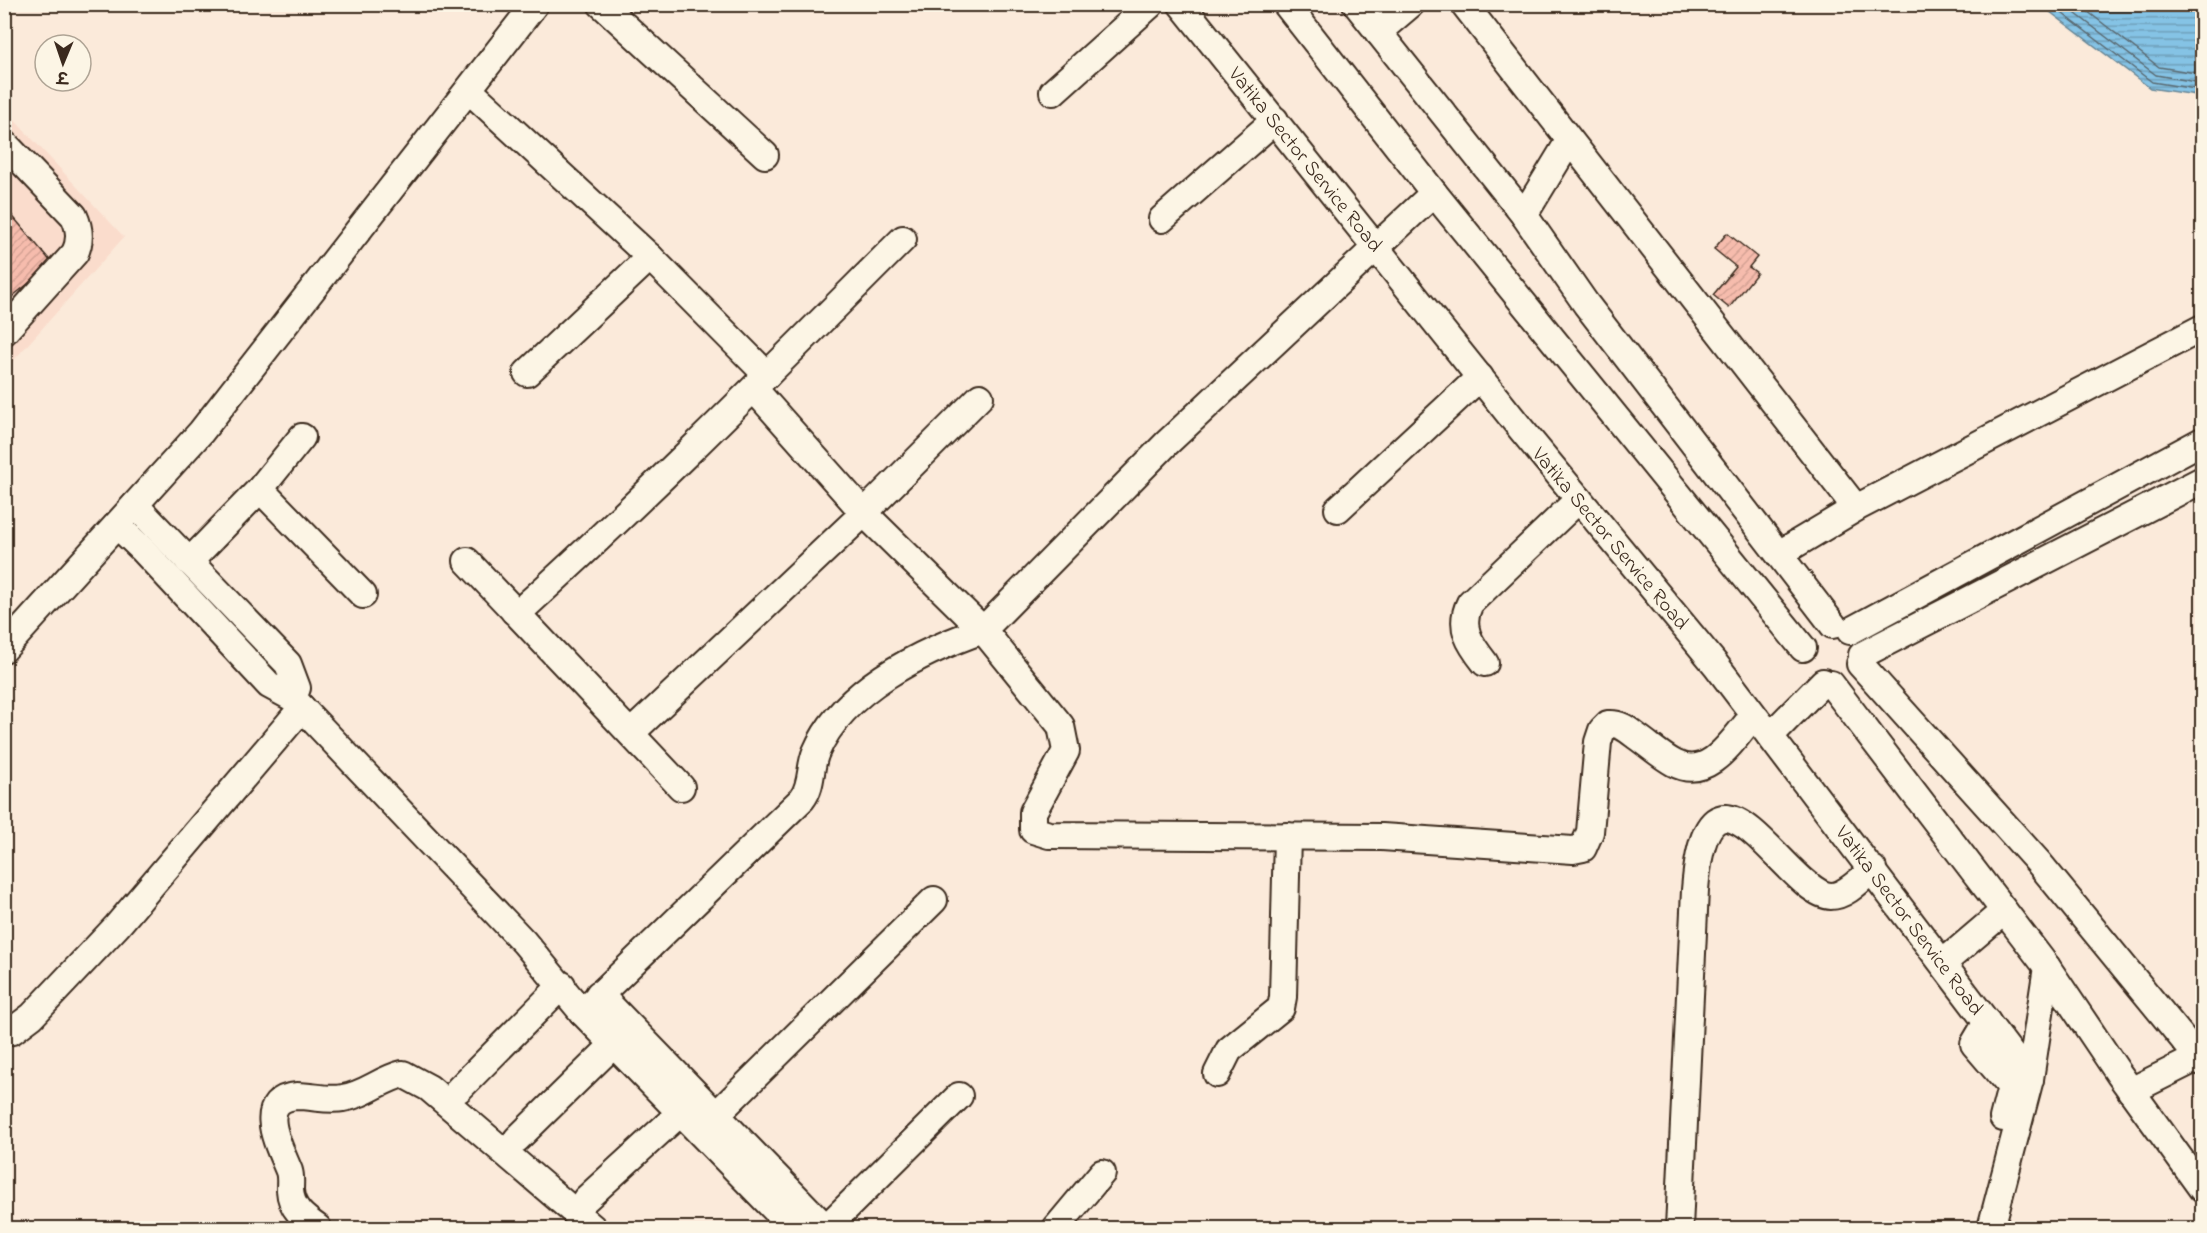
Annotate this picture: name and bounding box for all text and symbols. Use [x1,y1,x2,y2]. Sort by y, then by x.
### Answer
north arrow [33,33,93,93]
street label: Vatika Sector Service Road [1220,60,1389,260]
text: उ [55,64,70,88]
street label: Vatika Sector Service Road [1523,441,1695,637]
street label: Vatika Sector Service Road [1826,819,1990,1023]

